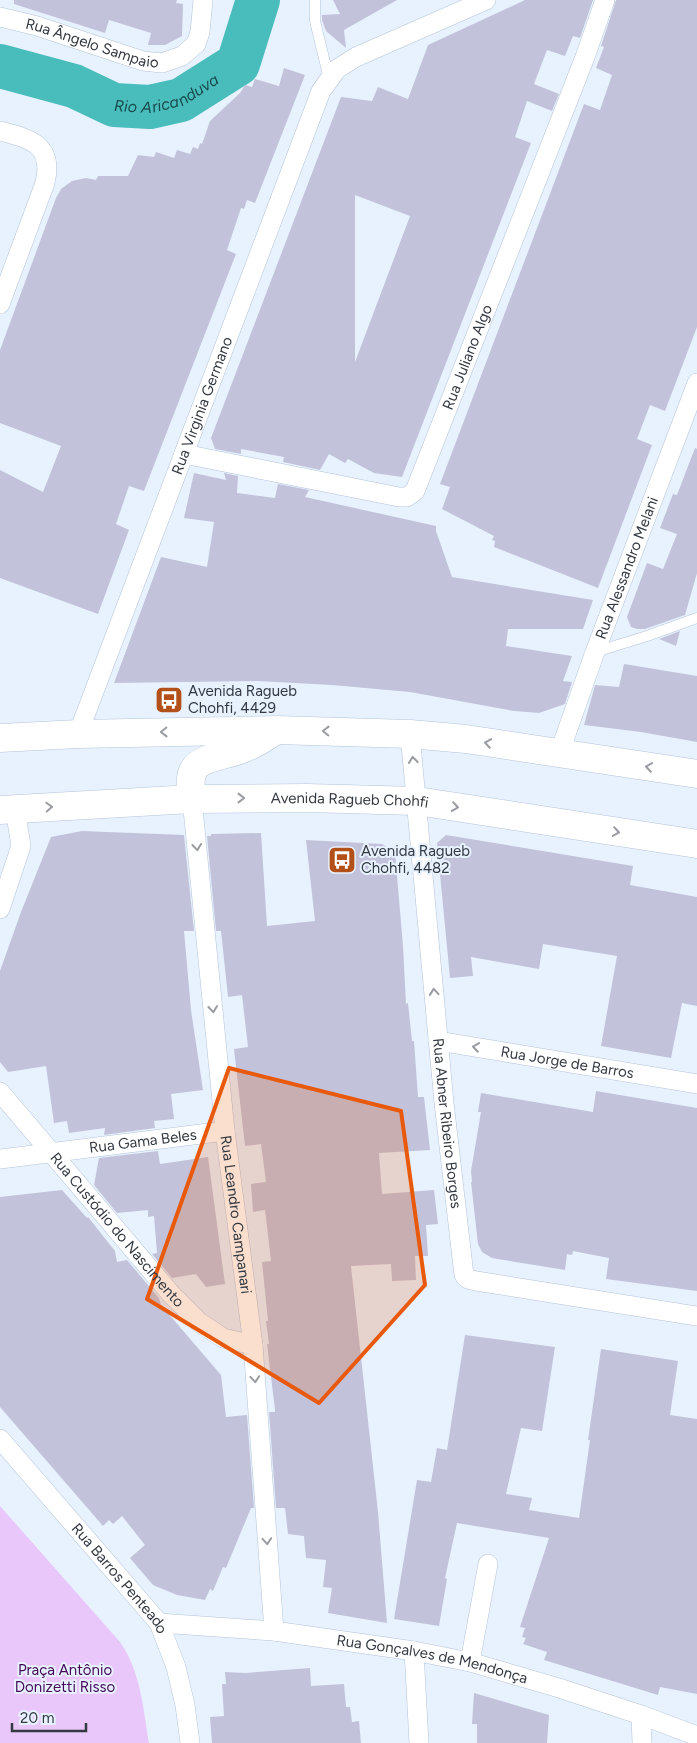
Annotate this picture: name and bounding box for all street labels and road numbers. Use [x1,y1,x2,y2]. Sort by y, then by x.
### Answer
street label: Rua Ângelo Sampaio [24,15,160,72]
street label: Rua Juliano Algo [439,302,496,412]
street label: Rua Virginia Germano [168,334,236,477]
street label: Rua Alessandro Melani [592,494,662,642]
street label: Avenida Ragueb Chohfi [271,789,430,812]
street label: Rua Abner Ribeiro Borges [429,1037,465,1209]
street label: Rua Jorge de Barros [499,1043,635,1082]
street label: Rua Gama Beles [88,1126,198,1157]
street label: Rua Leandro Campanari [217,1134,255,1295]
street label: Rua Custódio do Nascimento [46,1149,188,1311]
street label: Rua Barros Penteado [68,1519,171,1636]
street label: Rua Gonçalves de Mendonça [335,1631,530,1687]

